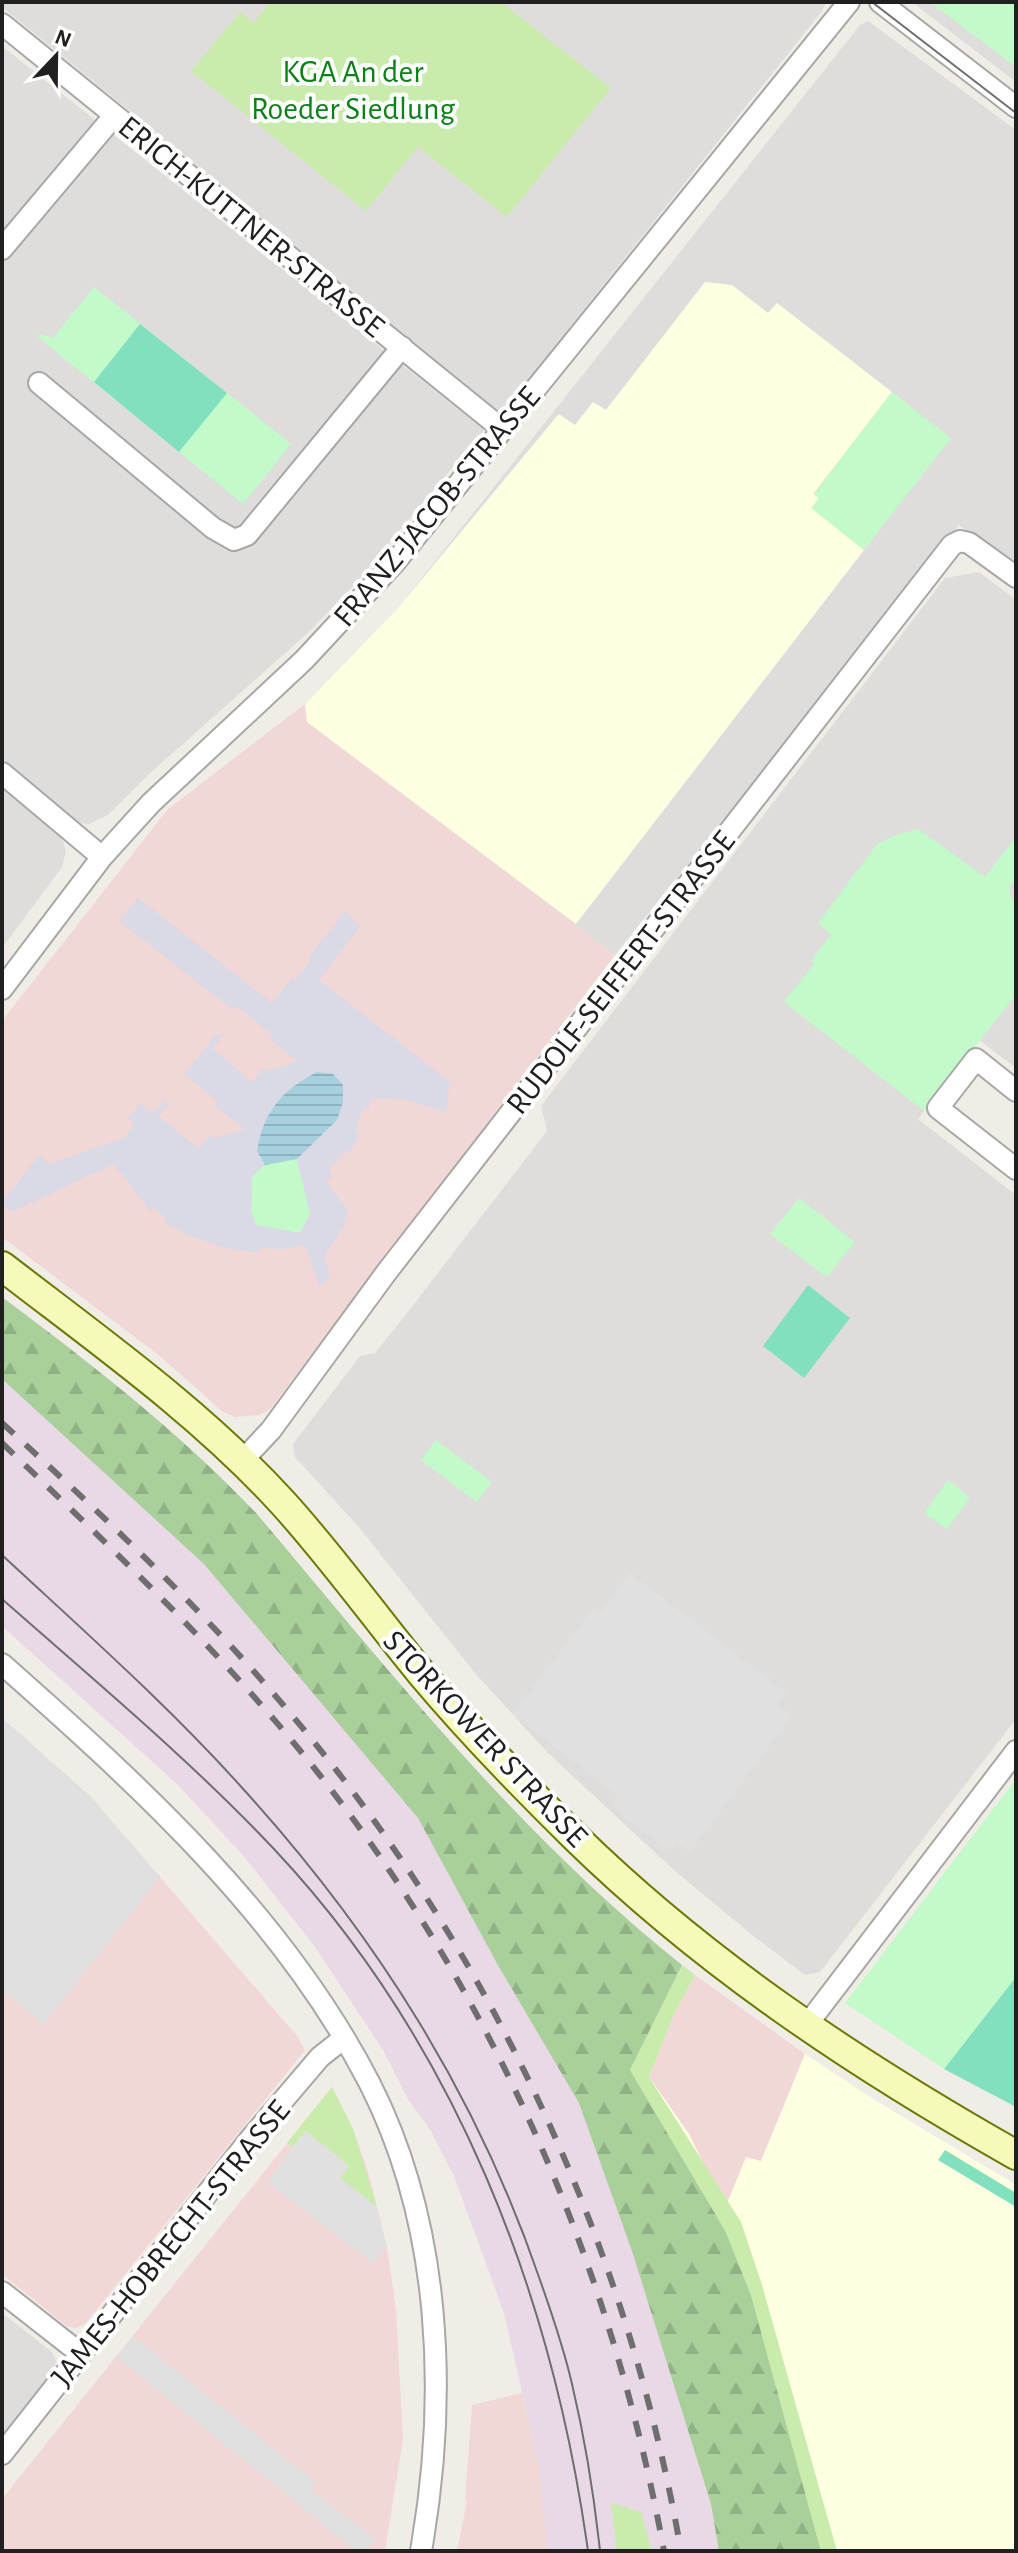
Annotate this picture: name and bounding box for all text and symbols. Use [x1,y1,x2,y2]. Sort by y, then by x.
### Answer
north arrow [16,16,96,96]
text: N [52,25,74,51]
park label: KGA An der Roeder Siedlung [251,56,456,125]
street label: ERICH-KUTTNER-STRASSE [113,110,390,343]
street label: FRANZ-JACOB-STRASSE [328,381,546,633]
street label: RUDOLF-SEIFFERT-STRASSE [501,825,741,1120]
street label: STORKOWER STRASSE [377,1624,593,1853]
street label: JAMES-HOBRECHT-STRASSE [46,2094,296,2393]

